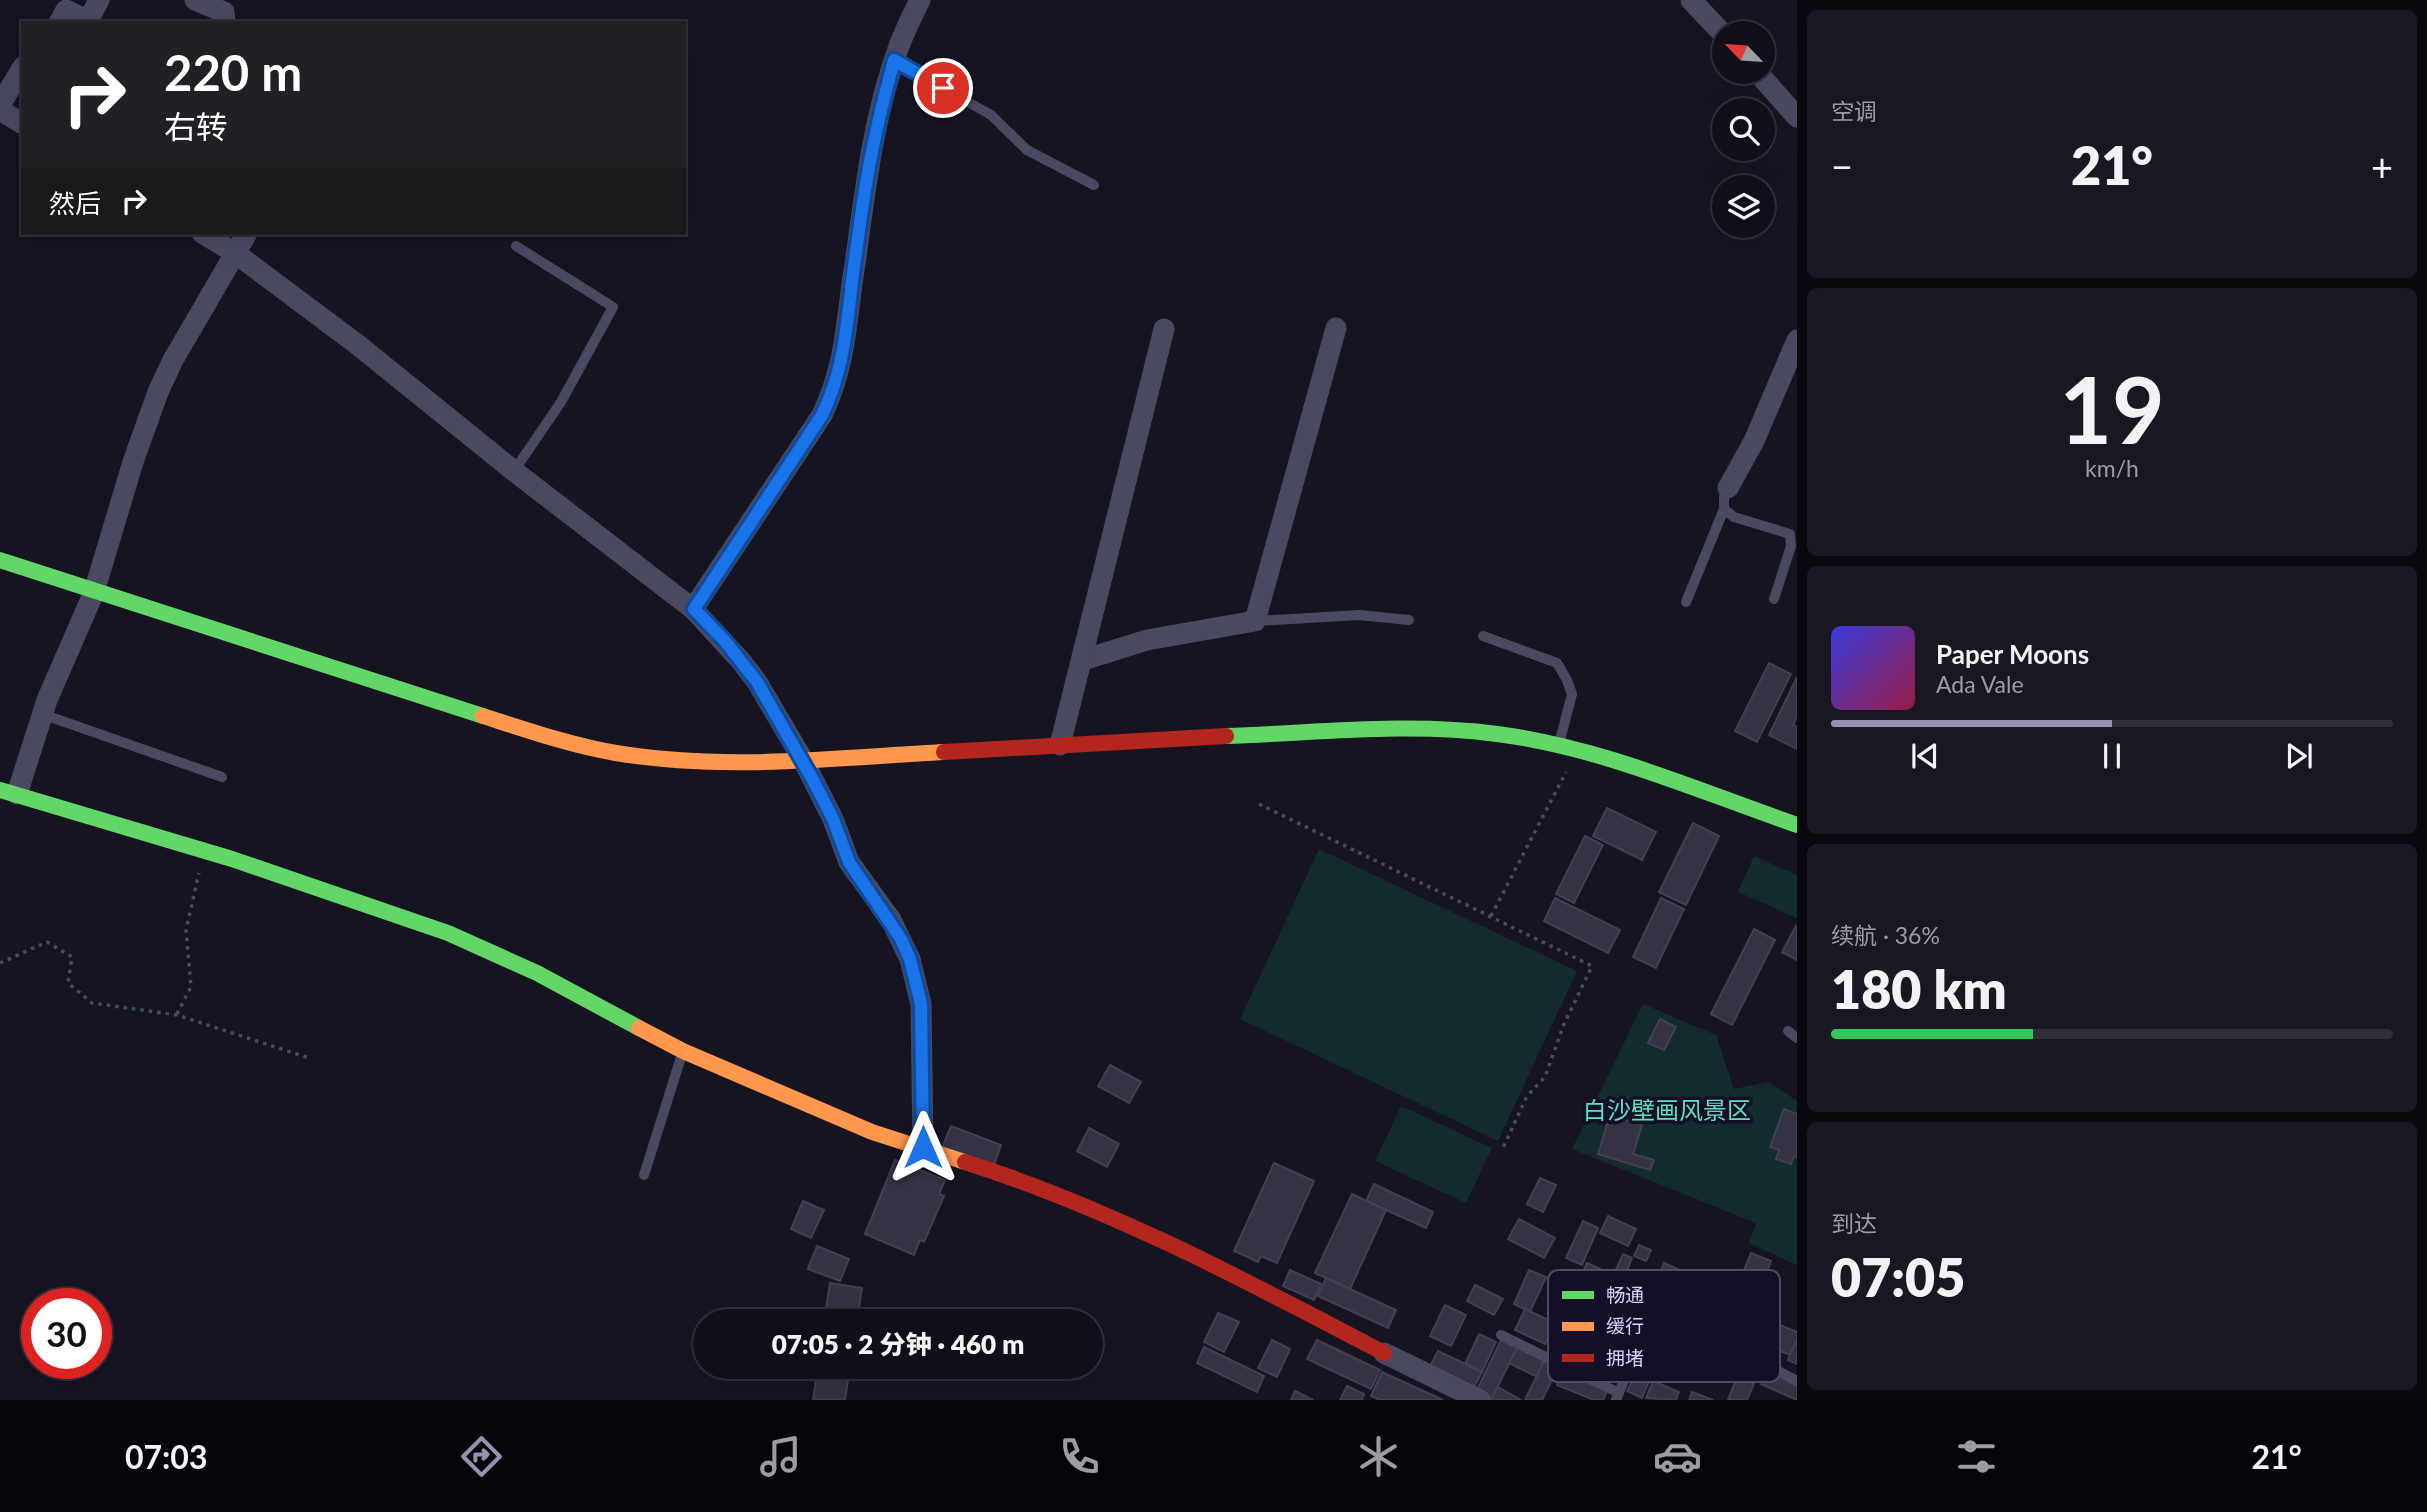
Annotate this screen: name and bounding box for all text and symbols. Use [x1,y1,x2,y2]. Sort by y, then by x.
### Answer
north arrow [1712,21,1774,84]
map controls [1712,21,1775,238]
text: 220 m [164,43,302,101]
icon: right [49,49,140,140]
pin [913,58,973,118]
icon: arrive [924,69,962,107]
text: 空调 [1831,97,1877,125]
button: search [1712,98,1775,161]
text: 右转 [164,107,228,146]
text: 21° [2071,134,2153,196]
text: − [1831,143,1853,189]
text: + [2371,143,2393,189]
button: layers [1712,175,1775,238]
icon: right [115,182,153,220]
text: 然后 [49,187,101,219]
text: 19 [2059,354,2165,463]
text: km/h [2085,454,2139,482]
text: Paper Moons [1936,638,2089,670]
text: Ada Vale [1936,670,2024,698]
icon: previous [1906,737,1944,775]
icon: pause [2093,737,2131,775]
icon: next [2280,737,2318,775]
text: 续航 · 36% [1831,921,1940,949]
text: 180 km [1831,958,2007,1020]
park label: 白沙壁画风景区 [1583,1095,1751,1124]
position arrow [886,1110,960,1184]
text: 到达 [1831,1209,1877,1237]
text: 07:05 [1831,1246,1965,1308]
legend [1548,1270,1780,1382]
text: 畅通 [1606,1283,1644,1306]
speed limit sign: 30 [21,1288,112,1379]
text: 缓行 [1606,1314,1644,1337]
text: 07:05 · 2 分钟 · 460 m [772,1328,1024,1360]
text: 拥堵 [1606,1346,1644,1369]
icon: directions [457,1432,506,1481]
icon: music [756,1432,805,1481]
icon: phone [1055,1432,1104,1481]
icon: climate [1354,1432,1403,1481]
icon: car [1653,1432,1702,1481]
icon: filters [1952,1432,2001,1481]
text: 07:03 [125,1437,207,1476]
text: 21° [2251,1437,2302,1476]

